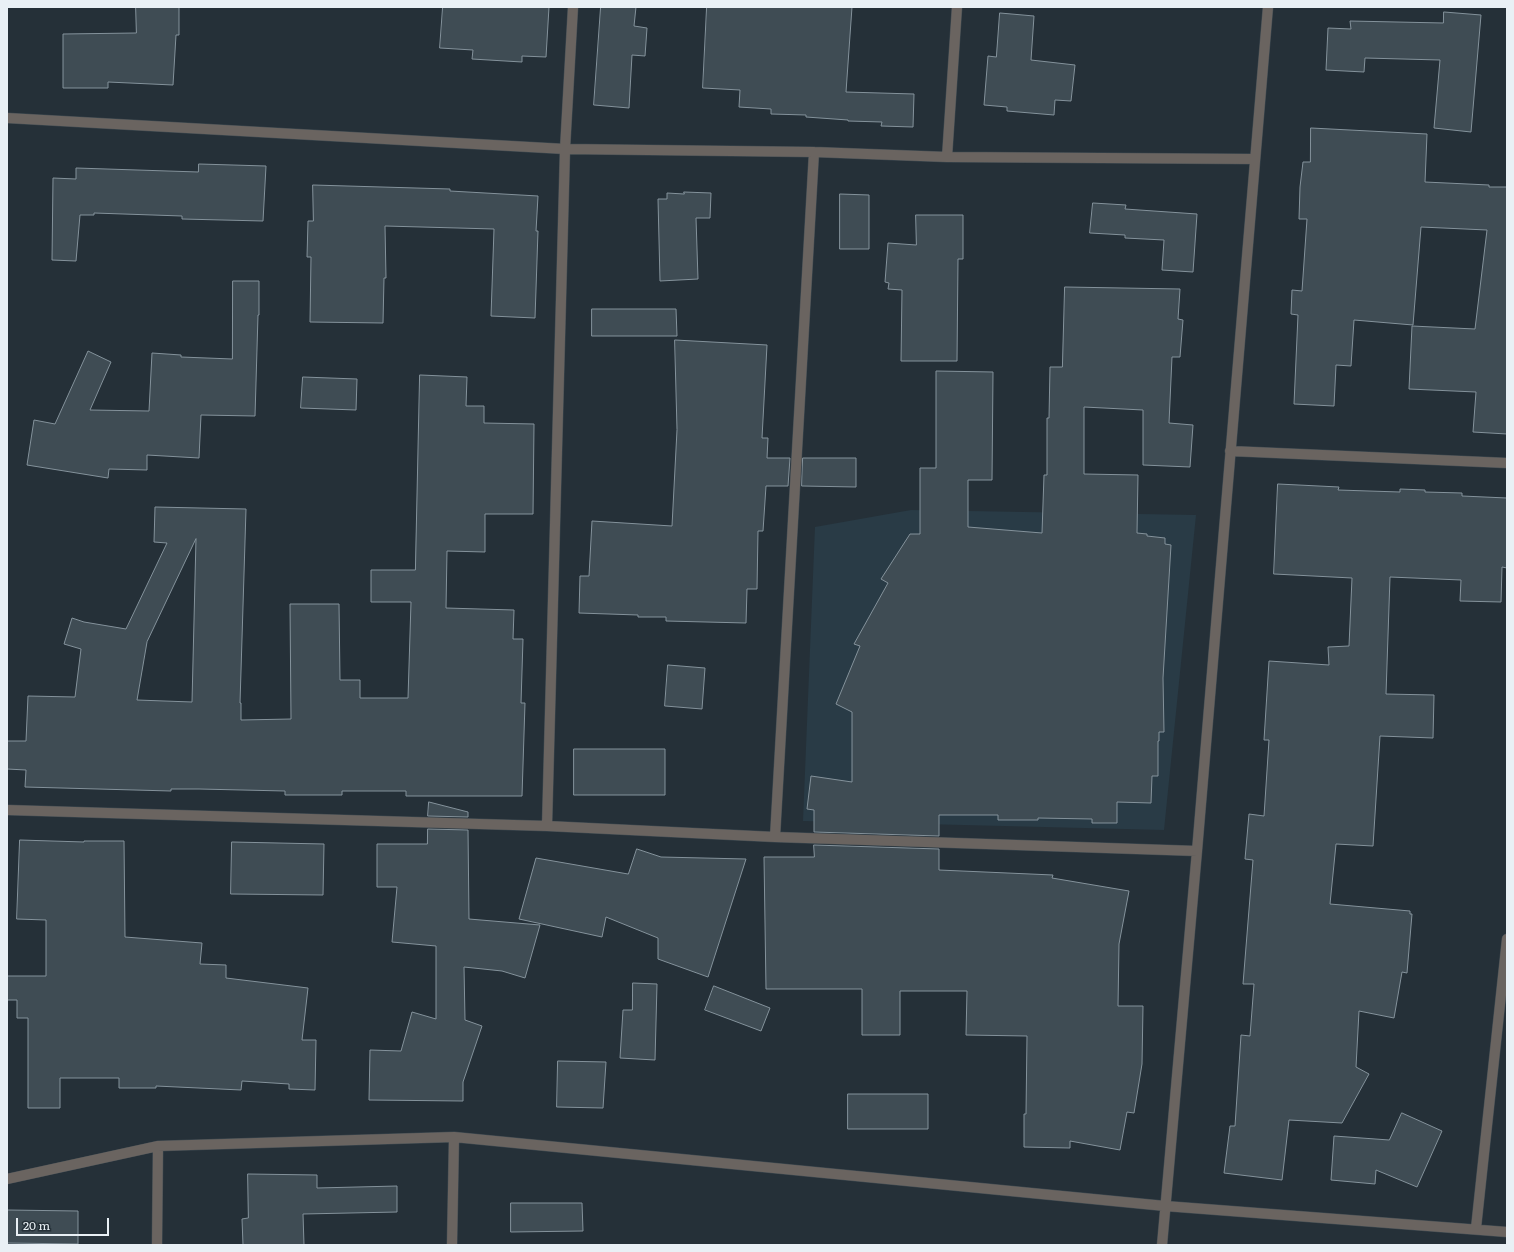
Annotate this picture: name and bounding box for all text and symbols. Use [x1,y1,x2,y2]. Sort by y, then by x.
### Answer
scale bar [18,1210,111,1236]
text: 20 m [23,1216,50,1234]

